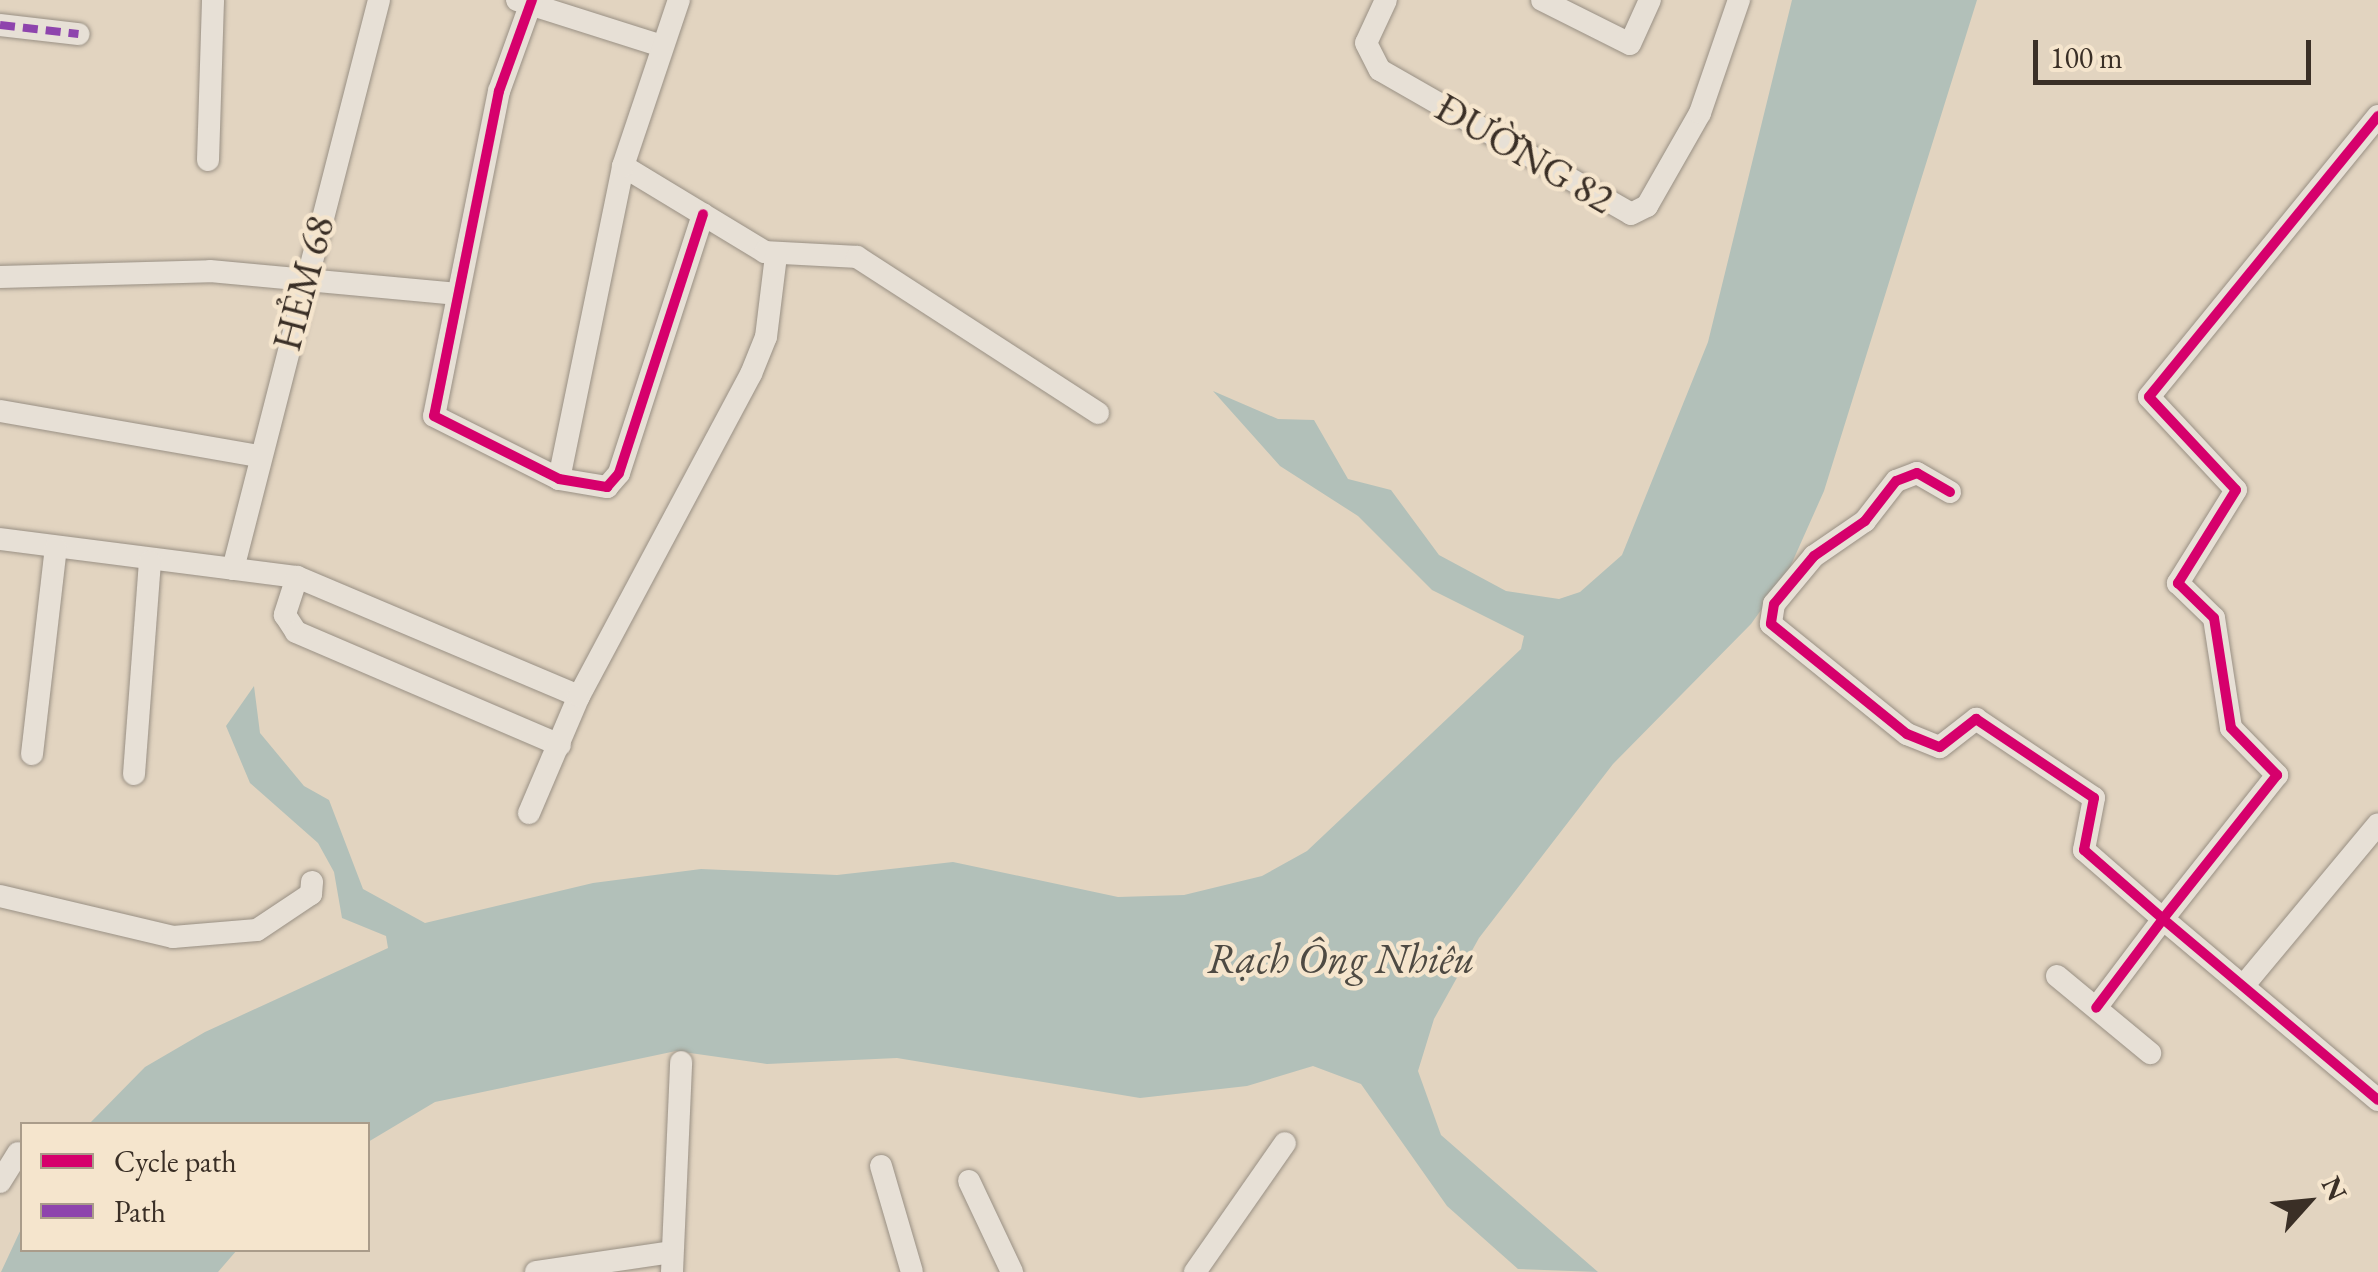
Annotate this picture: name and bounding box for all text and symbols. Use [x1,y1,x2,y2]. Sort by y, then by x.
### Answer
scale bar [2038,20,2316,82]
text: 100 m [2050,38,2123,77]
street label: ĐƯỜNG 82 [1428,83,1622,223]
street label: HẺM 68 [262,210,344,356]
water label: Rạch Ông Nhiêu [1207,934,1475,984]
legend [20,1122,370,1252]
text: Cycle path [114,1142,237,1181]
north arrow [2258,1152,2358,1252]
text: N [2314,1170,2356,1207]
text: Path [114,1192,166,1231]

